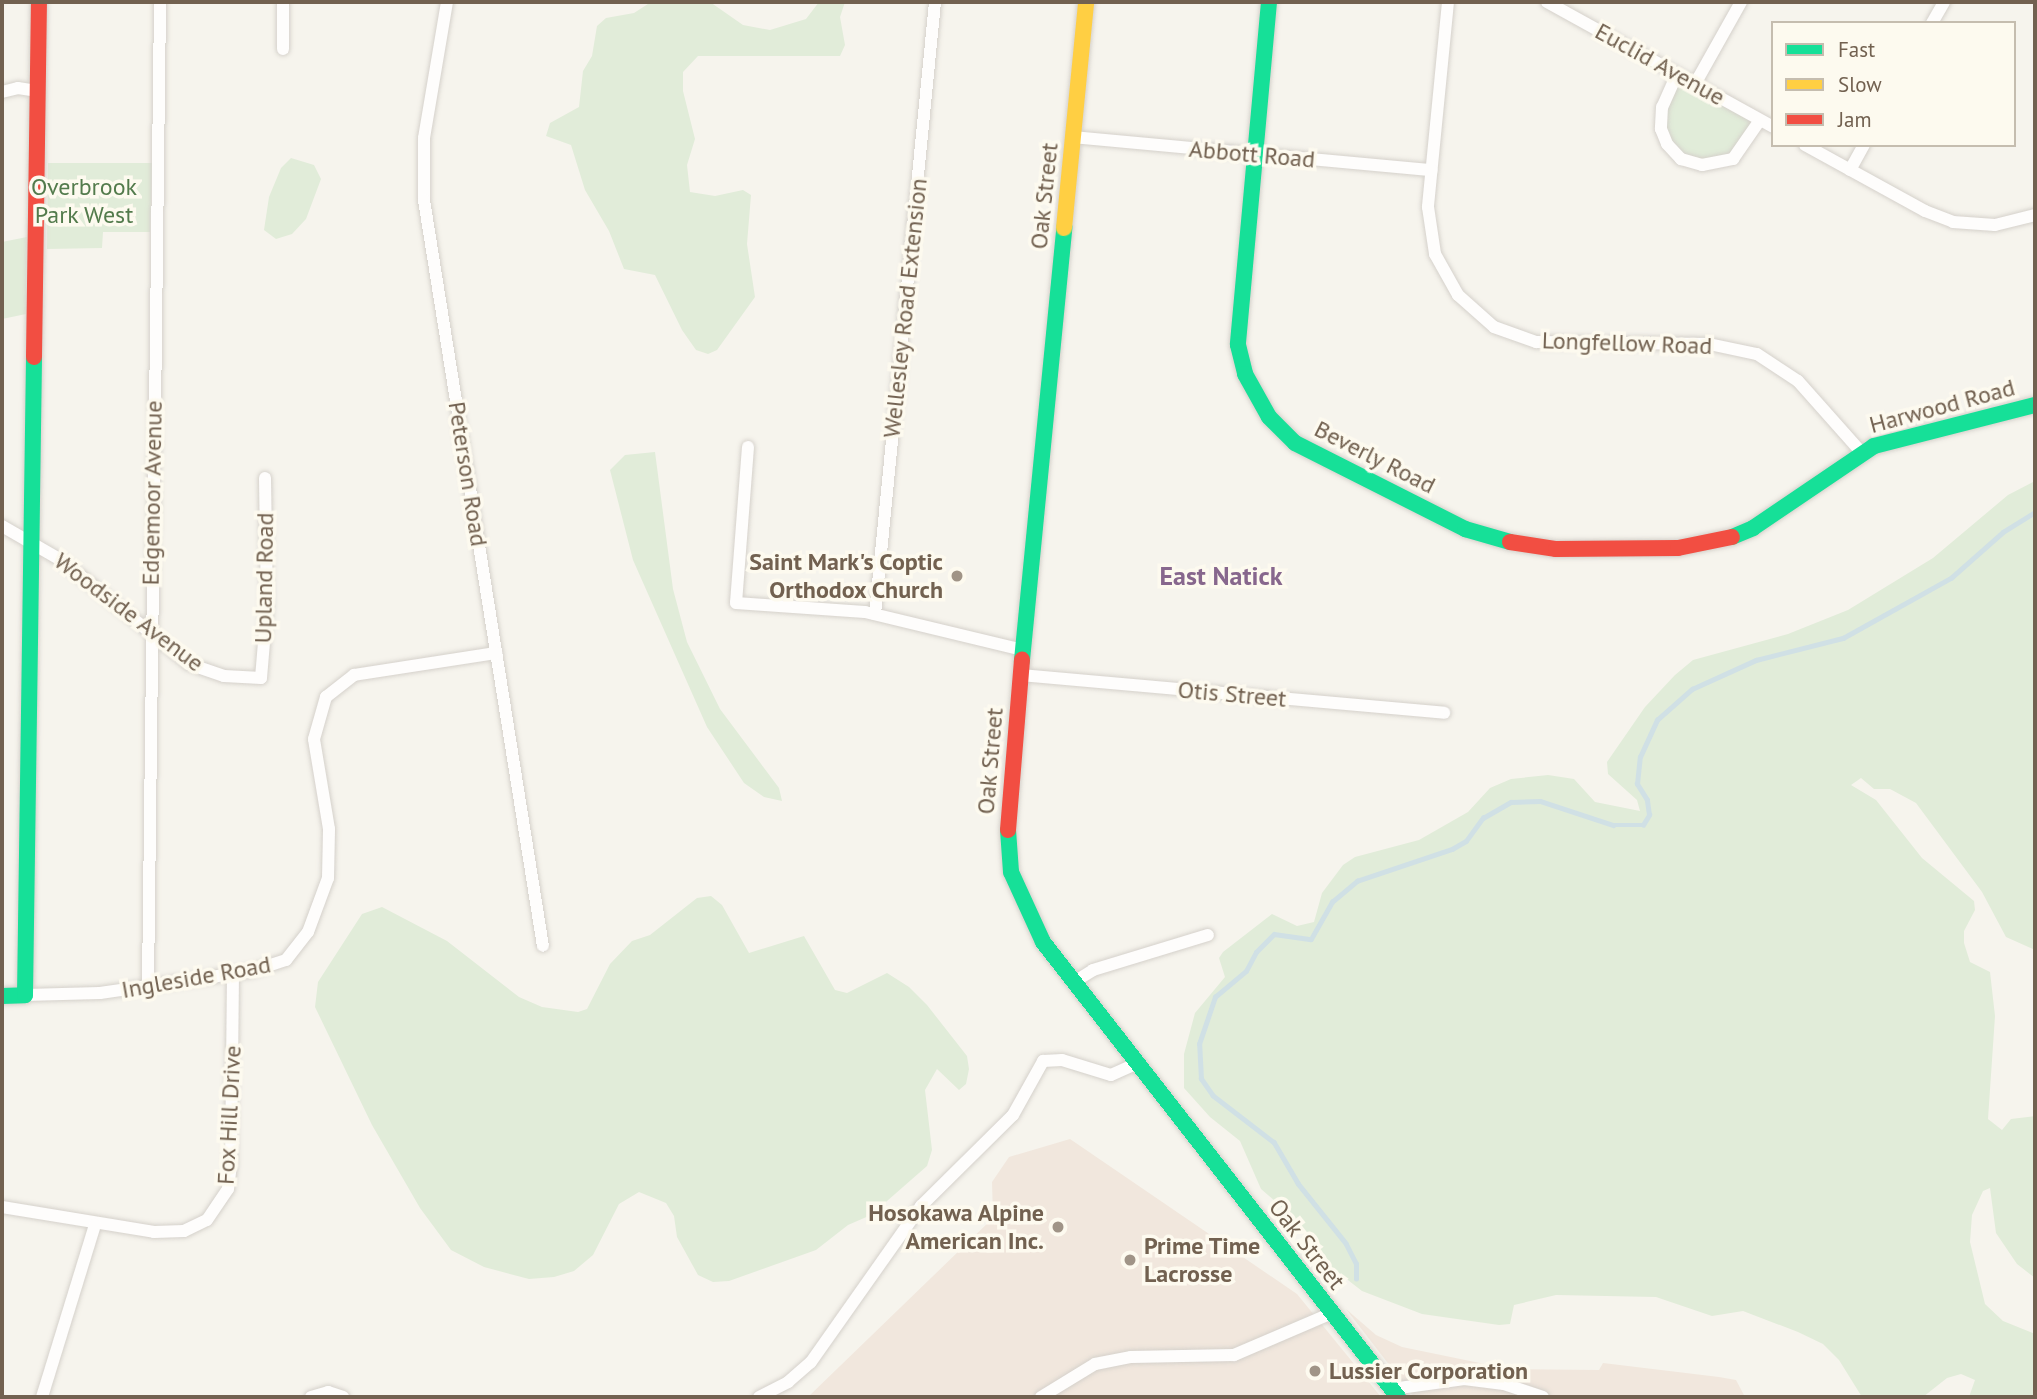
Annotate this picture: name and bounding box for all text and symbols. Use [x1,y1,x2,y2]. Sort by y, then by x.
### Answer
street label: Euclid Avenue [1590,16,1730,112]
legend [1771,21,2016,147]
text: Fast [1838,36,1875,63]
text: Slow [1838,71,1882,98]
text: Jam [1838,106,1872,133]
street label: Abbott Road [1188,134,1316,174]
street label: Oak Street [1024,141,1064,251]
park label: Overbrook Park West [31,173,137,229]
street label: Wellesley Road Extension [877,176,933,440]
street label: Longfellow Road [1541,326,1713,360]
street label: Harwood Road [1866,373,2018,439]
street label: Edgemoor Avenue [136,400,168,586]
street label: Peterson Road [442,400,494,548]
street label: Beverly Road [1309,414,1441,500]
street label: Upland Road [248,512,280,644]
street label: Woodside Avenue [48,546,210,678]
place label: Saint Mark's Coptic Orthodox Church [749,548,943,604]
district label: East Natick [1159,560,1283,592]
marker: Saint Mark's Coptic Orthodox Church [949,568,965,584]
street label: Otis Street [1177,675,1287,713]
street label: Oak Street [971,706,1009,816]
street label: Ingleside Road [119,950,273,1004]
street label: Fox Hill Drive [211,1044,247,1186]
street label: Oak Street [1263,1193,1351,1295]
place label: Hosokawa Alpine American Inc. [867,1199,1044,1255]
marker: Hosokawa Alpine American Inc. [1050,1219,1066,1235]
place label: Prime Time Lacrosse [1144,1232,1261,1288]
marker: Prime Time Lacrosse [1122,1252,1138,1268]
place label: Lussier Corporation [1329,1357,1528,1385]
marker: Lussier Corporation [1307,1363,1323,1379]

